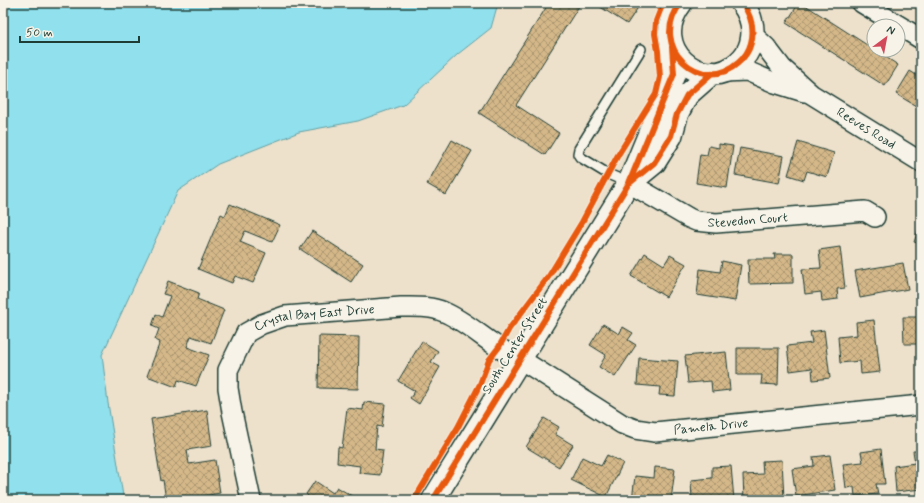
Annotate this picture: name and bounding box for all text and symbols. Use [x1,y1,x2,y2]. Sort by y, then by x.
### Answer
scale bar [20,18,139,44]
north arrow [866,18,906,58]
text: N [884,22,898,38]
text: 50 m [26,25,53,41]
street label: Reeves Road [833,103,899,153]
street label: Stevedon Court [707,209,789,232]
street label: South Center Street [478,295,552,397]
street label: Crystal Bay East Drive [251,301,375,335]
street label: Pamela Drive [673,414,749,439]

